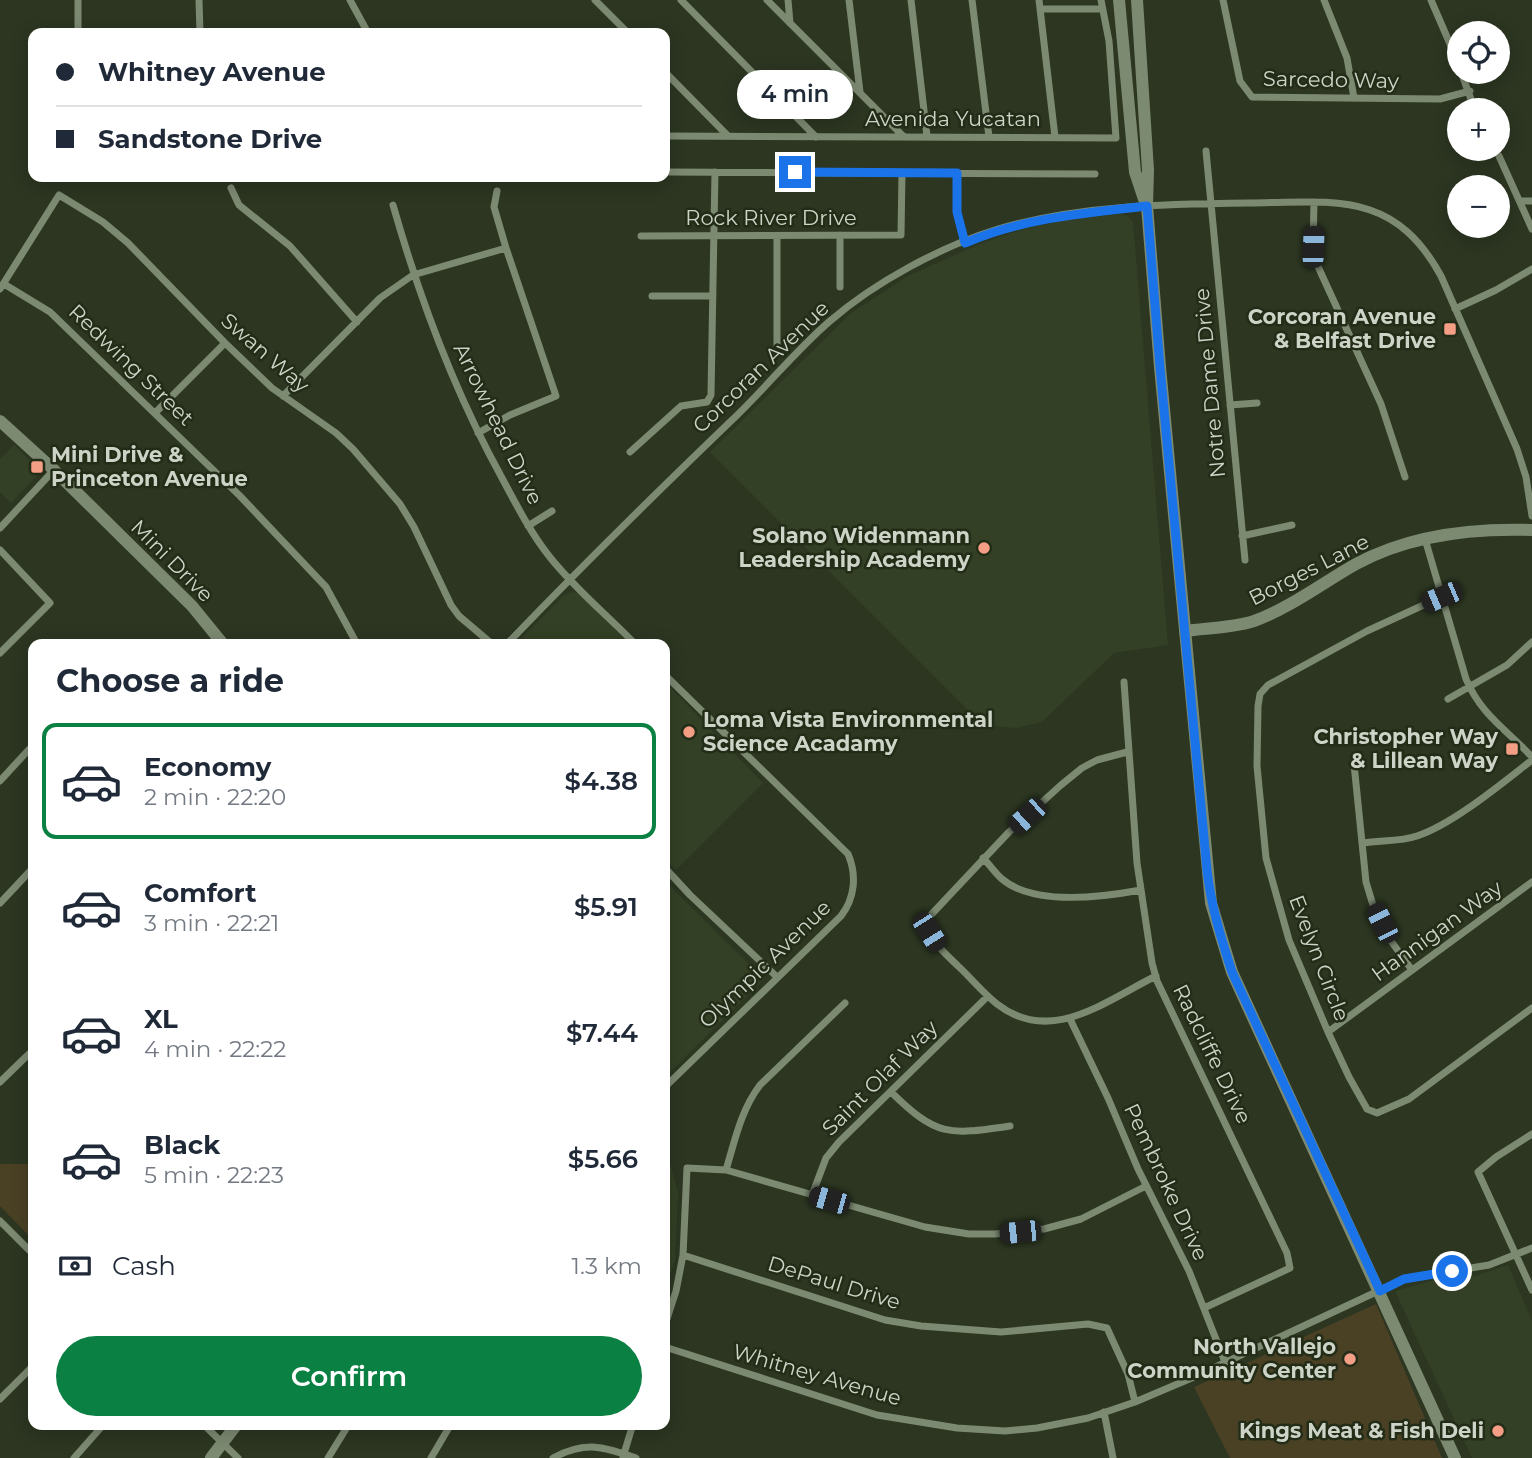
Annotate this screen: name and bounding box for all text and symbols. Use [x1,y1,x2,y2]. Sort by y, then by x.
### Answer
map controls [1447,21,1510,238]
button: locate [1447,21,1510,84]
text: Whitney Avenue [98,56,326,88]
street label: Sarcedo Way [1263,66,1400,93]
callout: 4 min [737,71,853,120]
text: 4 min [761,80,829,108]
button: + [1447,98,1510,161]
street label: Avenida Yucatan [865,106,1041,131]
text: Sandstone Drive [98,123,322,155]
route end [779,156,811,188]
button: − [1447,175,1510,238]
street label: Rock River Drive [685,205,857,230]
car [1302,226,1325,268]
street label: Notre Dame Drive [1189,287,1230,479]
street label: Corcoran Avenue [687,295,834,438]
street label: Redwing Street [64,299,199,431]
place label: Corcoran Avenue & Belfast Drive [1248,304,1436,353]
street label: Swan Way [216,308,315,398]
marker: Corcoran Avenue & Belfast Drive [1442,321,1458,337]
street label: Arrowhead Drive [449,339,548,509]
place label: Mini Drive & Princeton Avenue [51,442,248,491]
marker: Mini Drive & Princeton Avenue [29,459,45,475]
street label: Mini Drive [126,514,219,607]
place label: Solano Widenmann Leadership Academy [739,523,970,572]
street label: Borges Lane [1244,529,1373,611]
marker: Solano Widenmann Leadership Academy [976,540,992,556]
car [1418,579,1465,615]
text: Choose a ride [56,661,284,700]
place label: Loma Vista Environmental Science Acadamy [703,707,993,756]
marker: Loma Vista Environmental Science Acadamy [681,724,697,740]
place label: Christopher Way & Lillean Way [1313,724,1498,773]
marker: Christopher Way & Lillean Way [1504,741,1520,757]
icon: car [60,750,123,813]
text: Economy [144,751,271,783]
text: $4.38 [565,765,638,797]
text: 2 min · 22:20 [144,783,286,811]
car [1005,794,1050,838]
street label: Hannigan Way [1366,874,1507,986]
icon: car [60,876,123,939]
text: Comfort [144,877,256,909]
text: $5.91 [574,891,638,923]
street label: Evelyn Circle [1284,891,1355,1024]
street label: Olympic Avenue [694,894,836,1033]
car [1364,900,1401,946]
text: 3 min · 22:21 [144,909,279,937]
car [909,909,950,955]
street label: Radcliffe Drive [1168,980,1257,1128]
icon: car [60,1002,123,1065]
text: XL [144,1003,178,1035]
street label: Saint Olaf Way [817,1014,943,1141]
text: $7.44 [566,1017,638,1049]
text: 4 min · 22:22 [144,1035,286,1063]
street label: Pembroke Drive [1119,1099,1214,1264]
icon: car [60,1128,123,1191]
text: Black [144,1129,220,1161]
text: $5.66 [568,1143,638,1175]
text: 5 min · 22:23 [144,1161,284,1189]
car [806,1184,853,1216]
car [999,1219,1042,1245]
icon: cash [56,1247,94,1285]
text: Cash [112,1250,176,1282]
street label: DePaul Drive [765,1250,904,1315]
text: 1.3 km [572,1252,642,1280]
route start [1436,1255,1468,1287]
place label: North Vallejo Community Center [1127,1334,1336,1383]
button: Confirm [56,1336,642,1416]
street label: Whitney Avenue [730,1339,904,1411]
marker: North Vallejo Community Center [1342,1351,1358,1367]
place label: Kings Meat & Fish Deli [1239,1418,1484,1443]
marker: Kings Meat & Fish Deli [1490,1423,1506,1439]

